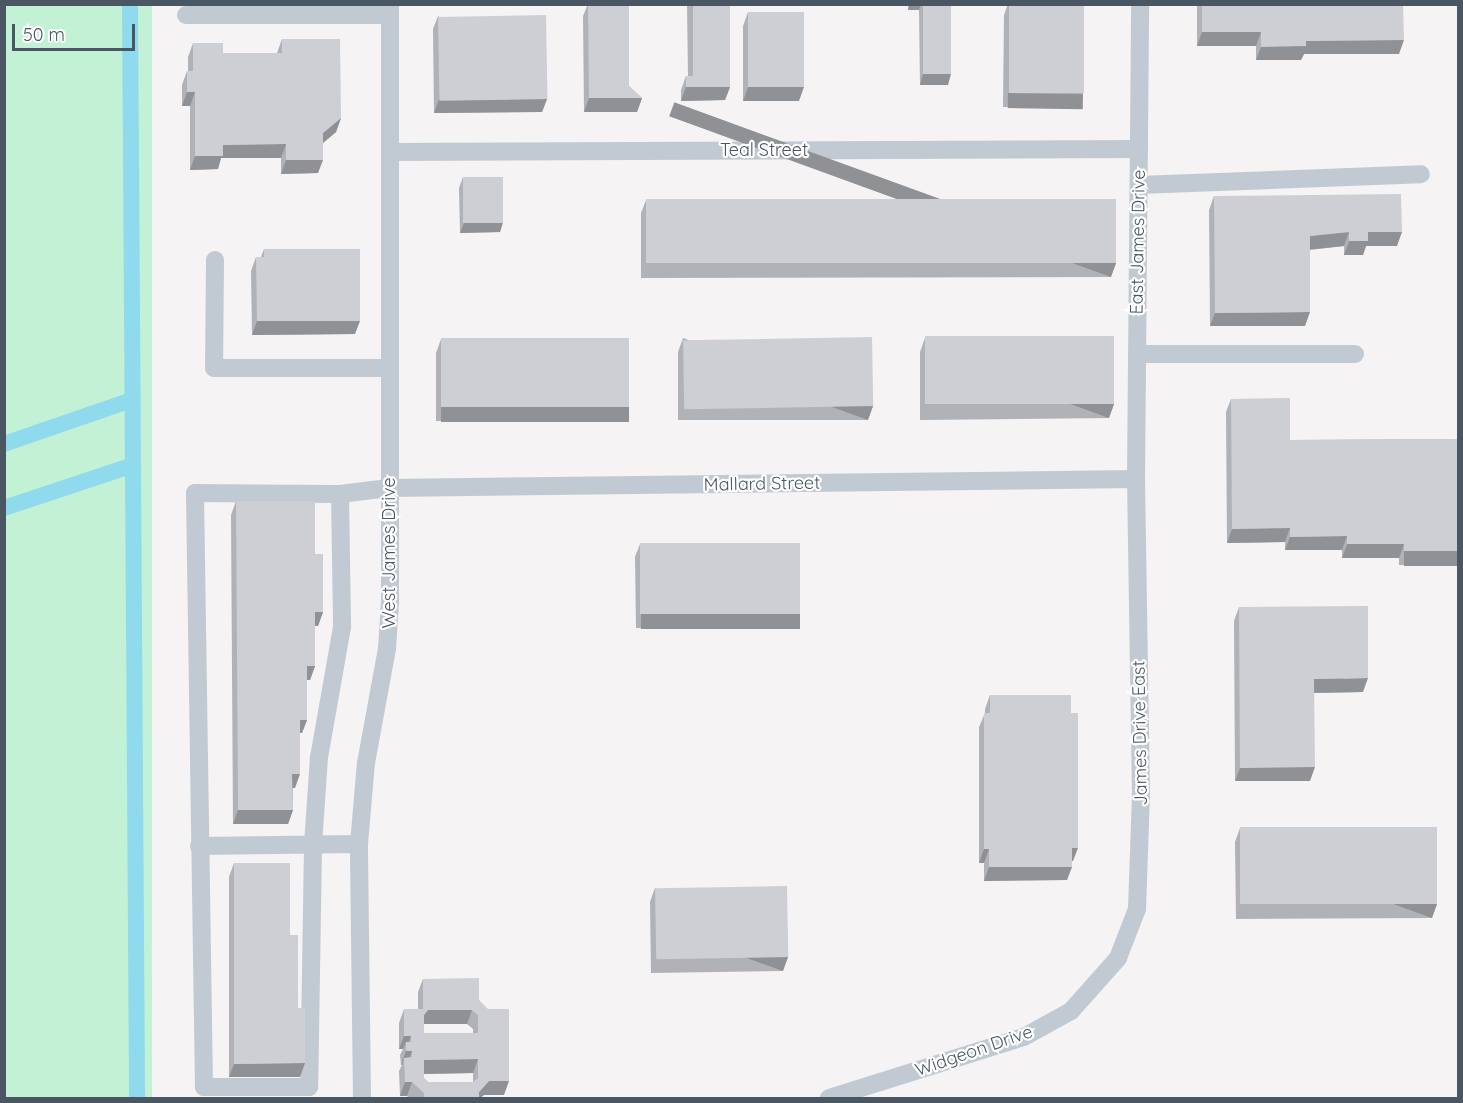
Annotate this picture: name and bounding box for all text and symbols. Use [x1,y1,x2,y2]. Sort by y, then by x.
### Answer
scale bar [15,12,138,50]
text: 50 m [23,23,65,46]
street label: Teal Street [720,139,808,161]
street label: East James Drive [1126,169,1150,315]
street label: Mallard Street [704,472,820,496]
street label: West James Drive [378,477,400,629]
street label: James Drive East [1128,660,1152,806]
street label: Widgeon Drive [912,1021,1036,1081]

